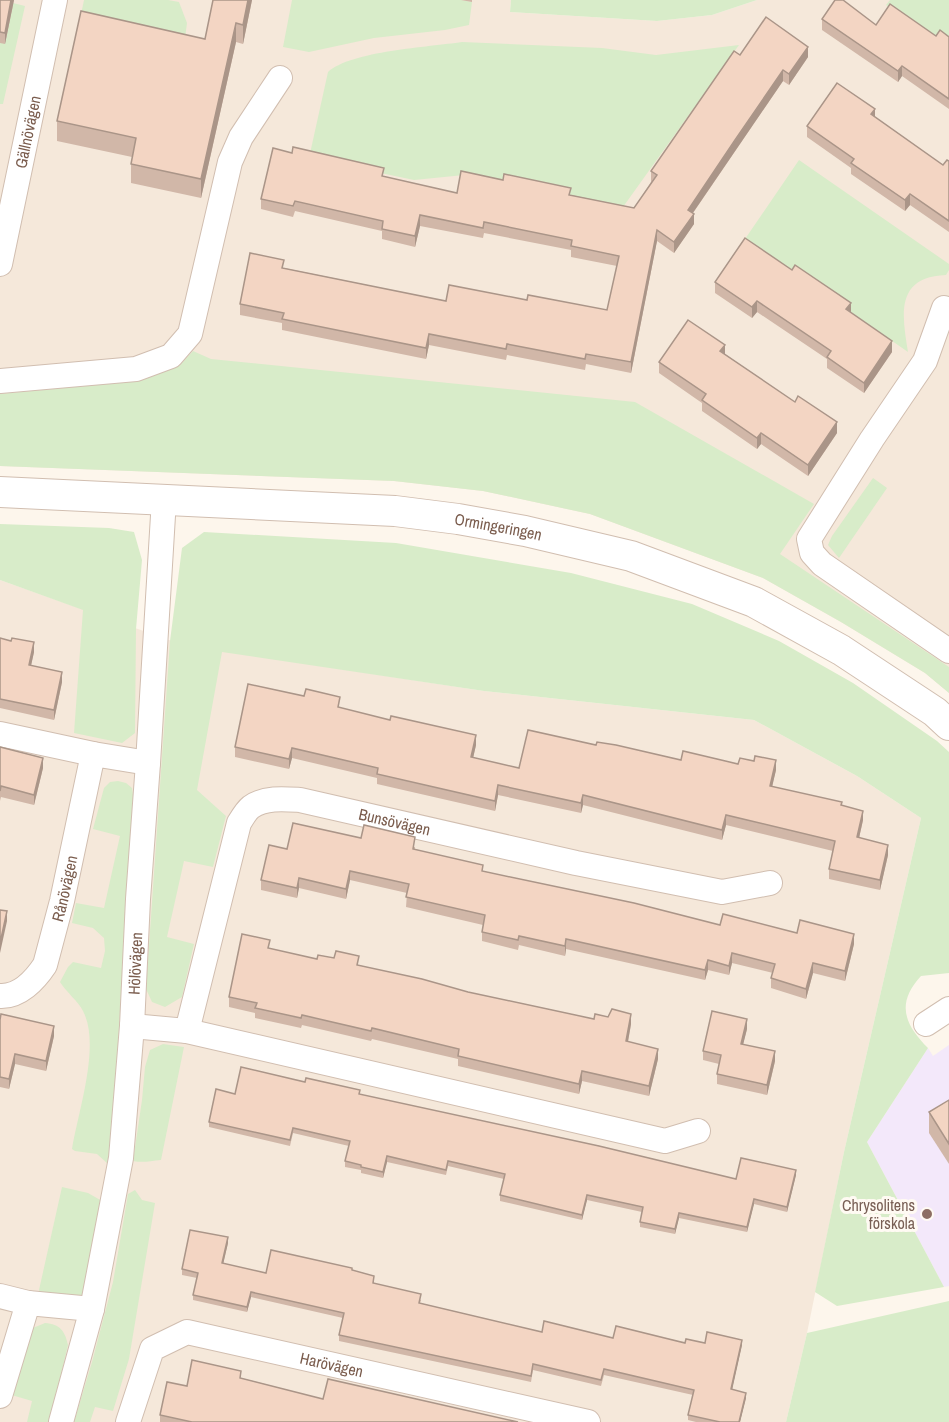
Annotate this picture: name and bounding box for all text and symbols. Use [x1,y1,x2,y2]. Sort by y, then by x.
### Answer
street label: Gällnövägen [9,94,46,170]
street label: Ormingeringen [453,508,544,546]
street label: Bunsövägen [357,803,433,840]
street label: Rånövägen [46,853,82,924]
street label: Hölövägen [122,932,147,995]
place label: Chrysolitens förskola [842,1194,916,1234]
marker: Chrysolitens förskola [920,1207,934,1221]
street label: Harövägen [298,1347,365,1382]

